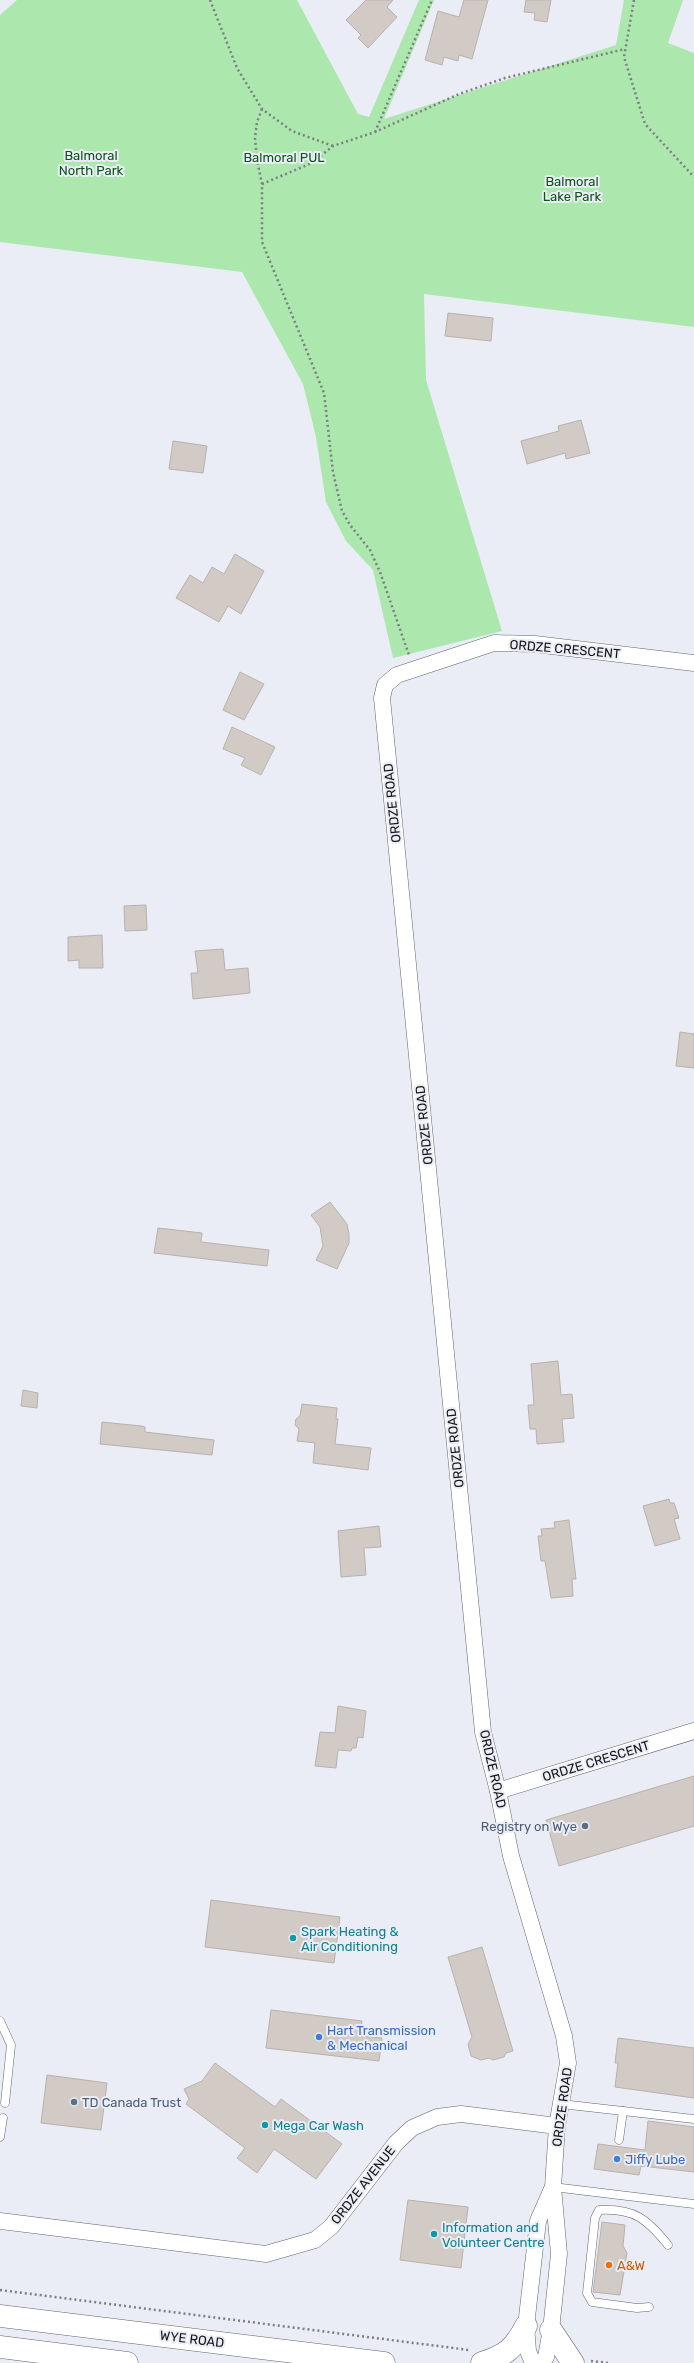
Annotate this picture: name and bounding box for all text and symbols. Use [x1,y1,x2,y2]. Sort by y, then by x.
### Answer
park label: Balmoral North Park [59,148,124,178]
park label: Balmoral PUL [243,150,325,165]
park label: Balmoral Lake Park [543,174,601,204]
street label: ORDZE CRESCENT [509,637,622,661]
street label: ORDZE ROAD [380,762,404,843]
street label: ORDZE ROAD [412,1084,436,1165]
street label: ORDZE ROAD [443,1407,467,1488]
street label: ORDZE ROAD [477,1728,509,1810]
street label: ORDZE CRESCENT [541,1737,652,1784]
place label: Registry on Wye [481,1819,577,1835]
marker: Registry on Wye [580,1821,590,1831]
place label: Spark Heating & Air Conditioning [301,1924,398,1955]
marker: Spark Heating & Air Conditioning [288,1933,298,1943]
place label: Hart Transmission & Mechanical [327,2023,436,2053]
marker: Hart Transmission & Mechanical [314,2032,324,2042]
street label: ORDZE ROAD [549,2066,575,2148]
place label: TD Canada Trust [82,2095,181,2110]
marker: TD Canada Trust [69,2097,79,2107]
place label: Mega Car Wash [273,2118,364,2134]
marker: Mega Car Wash [260,2120,270,2130]
street label: ORDZE AVENUE [328,2143,398,2227]
place label: Jiffy Lube [625,2152,685,2167]
marker: Jiffy Lube [612,2154,622,2164]
place label: Information and Volunteer Centre [442,2220,544,2250]
marker: Information and Volunteer Centre [429,2229,439,2239]
place label: A&W [617,2258,645,2273]
marker: A&W [604,2260,614,2270]
street label: WYE ROAD [159,2328,225,2350]

